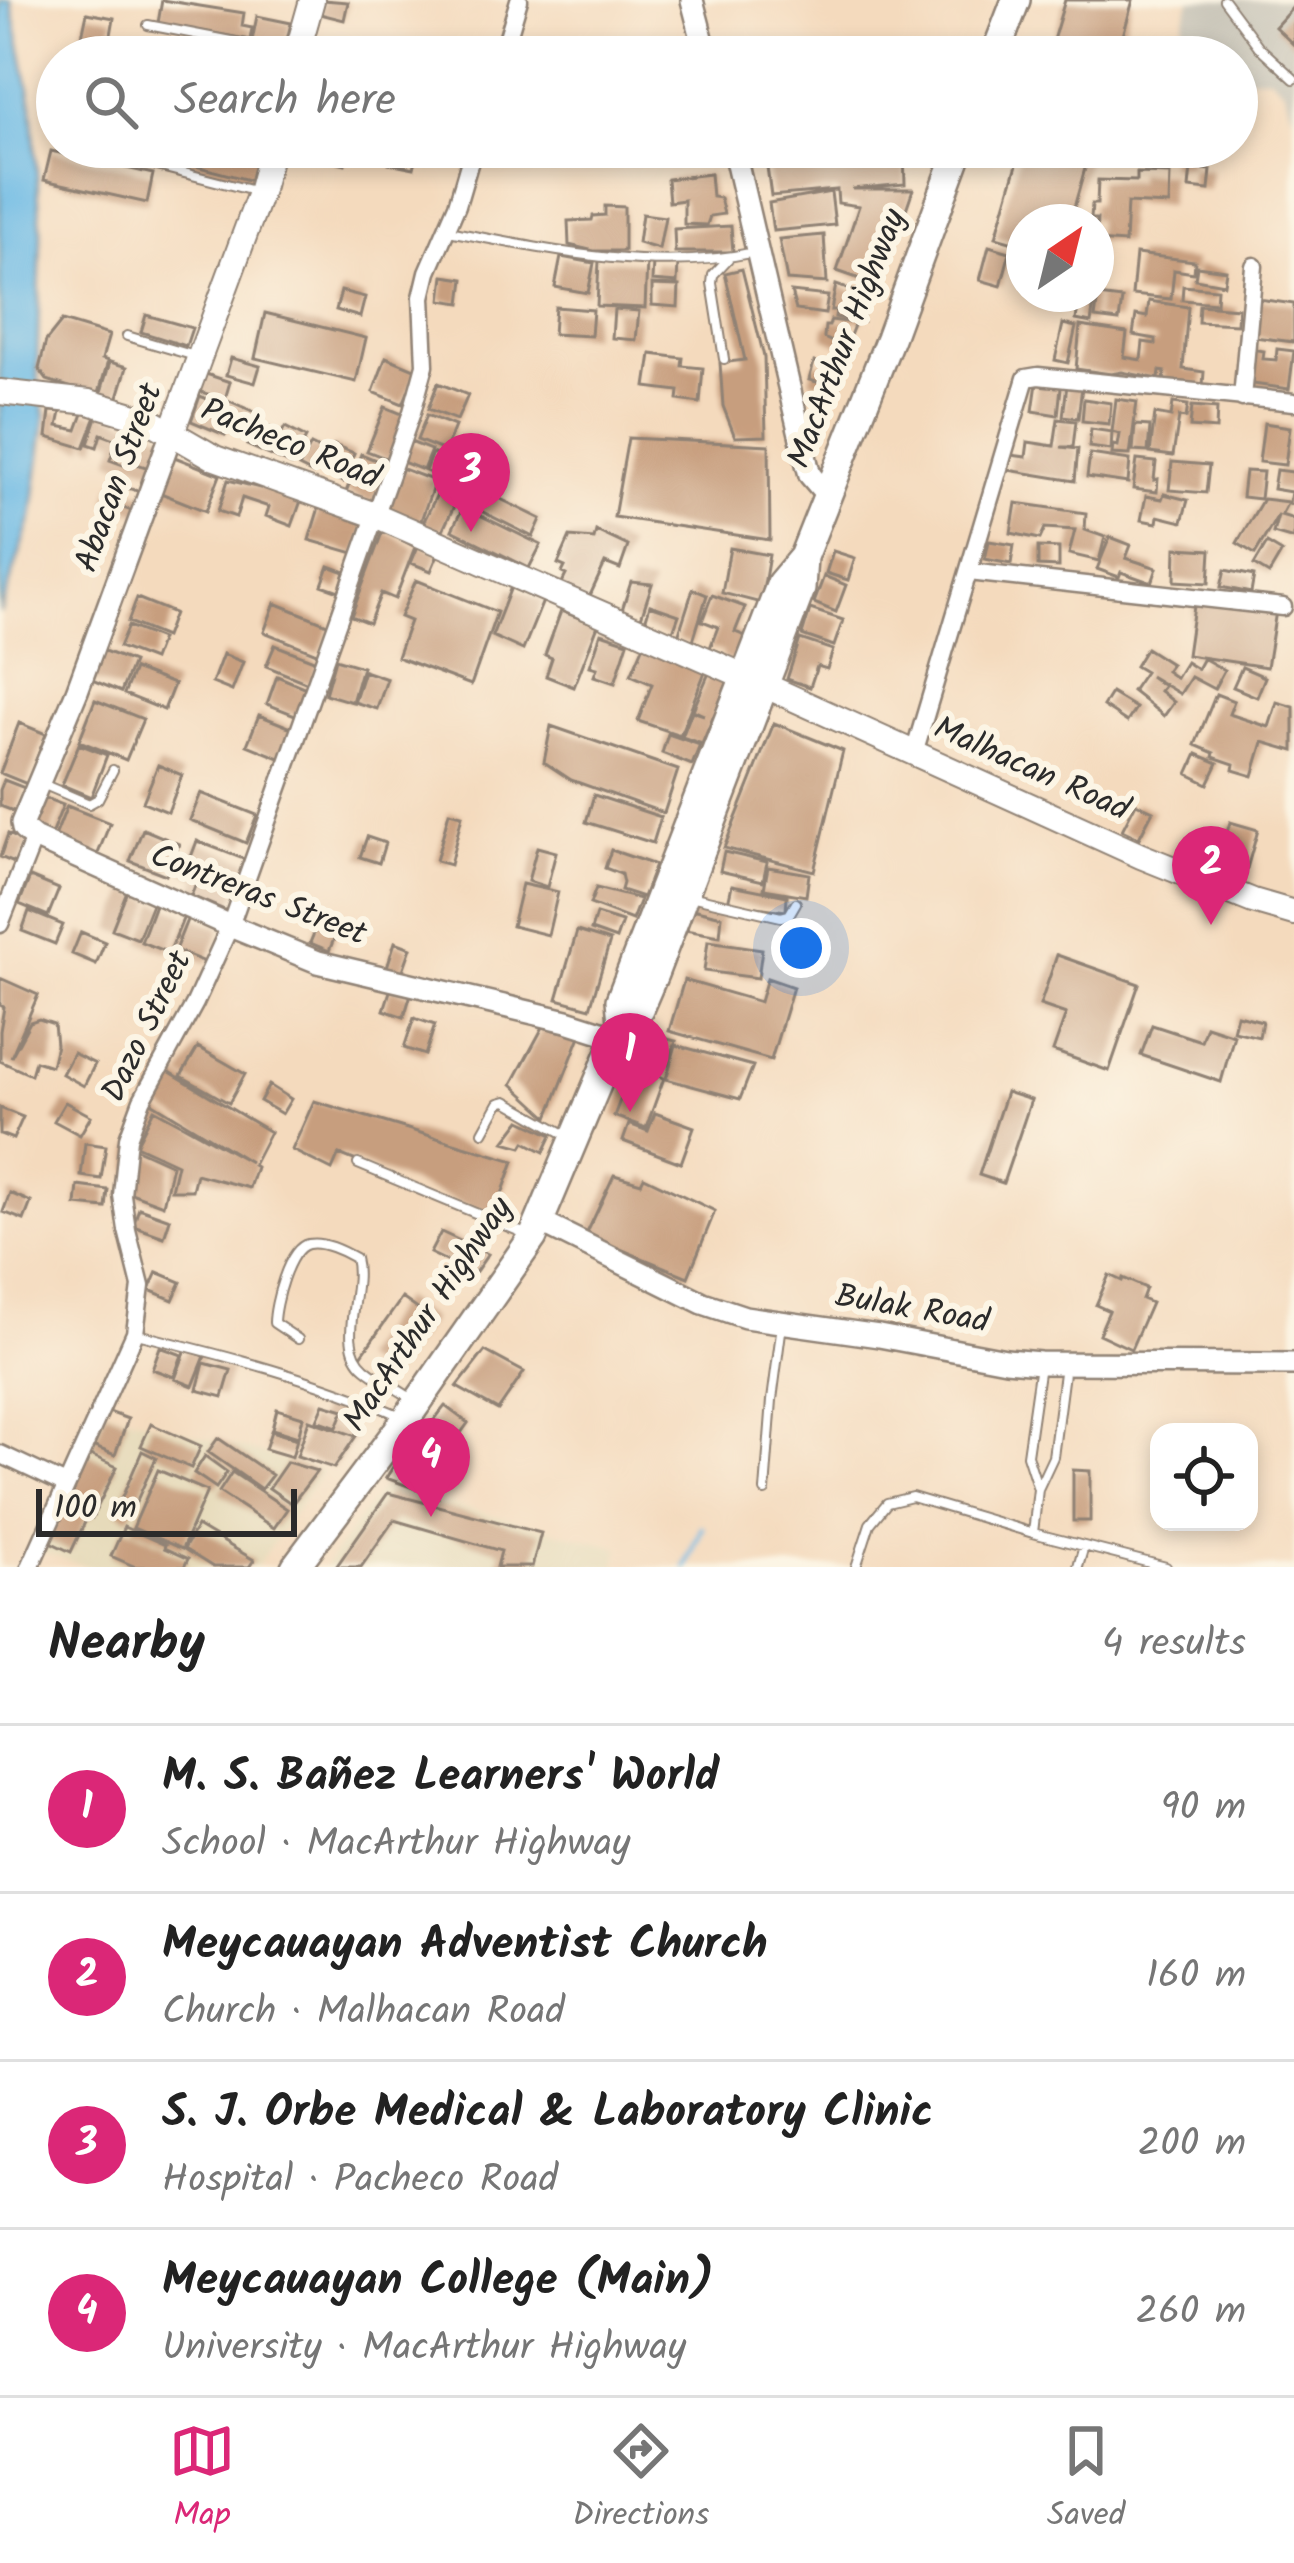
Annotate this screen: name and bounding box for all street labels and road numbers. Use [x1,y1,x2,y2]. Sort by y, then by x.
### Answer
street label: MacArthur Highway [774,201,922,476]
street label: Abacan Street [61,375,179,580]
street label: Pacheco Road [192,385,389,506]
street label: Malhacan Road [924,703,1139,838]
street label: Contreras Street [142,830,375,962]
street label: Dazo Street [88,941,208,1112]
street label: MacArthur Highway [330,1186,528,1443]
street label: Bulak Road [831,1270,995,1350]

